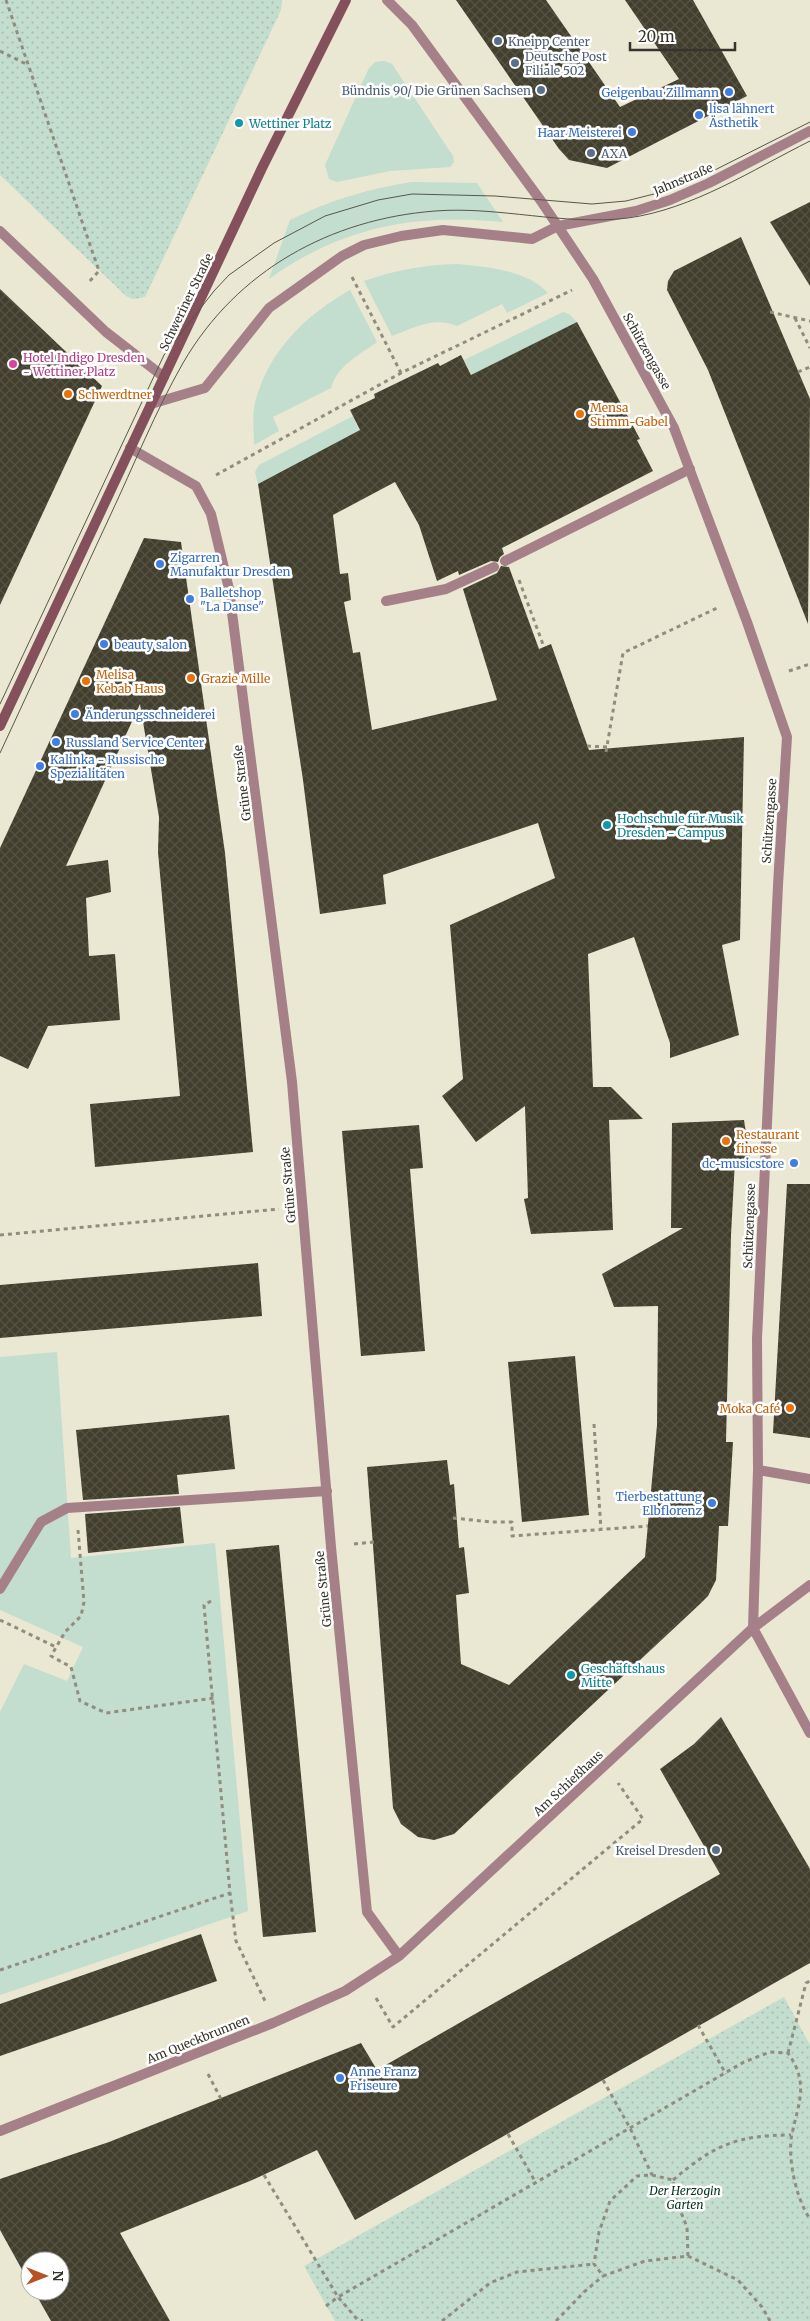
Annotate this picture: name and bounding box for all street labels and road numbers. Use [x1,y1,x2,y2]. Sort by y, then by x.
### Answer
street label: Jahnstraße [650,160,715,199]
street label: Schweriner Straße [156,251,216,353]
street label: Schützengasse [620,310,674,392]
street label: Grüne Straße [230,744,254,822]
street label: Schützengasse [759,778,779,864]
street label: Grüne Straße [277,1146,299,1224]
street label: Schützengasse [740,1183,758,1269]
street label: Grüne Straße [312,1550,334,1628]
street label: Am Schießhaus [529,1747,606,1820]
street label: Am Queckbrunnen [143,2012,252,2067]

